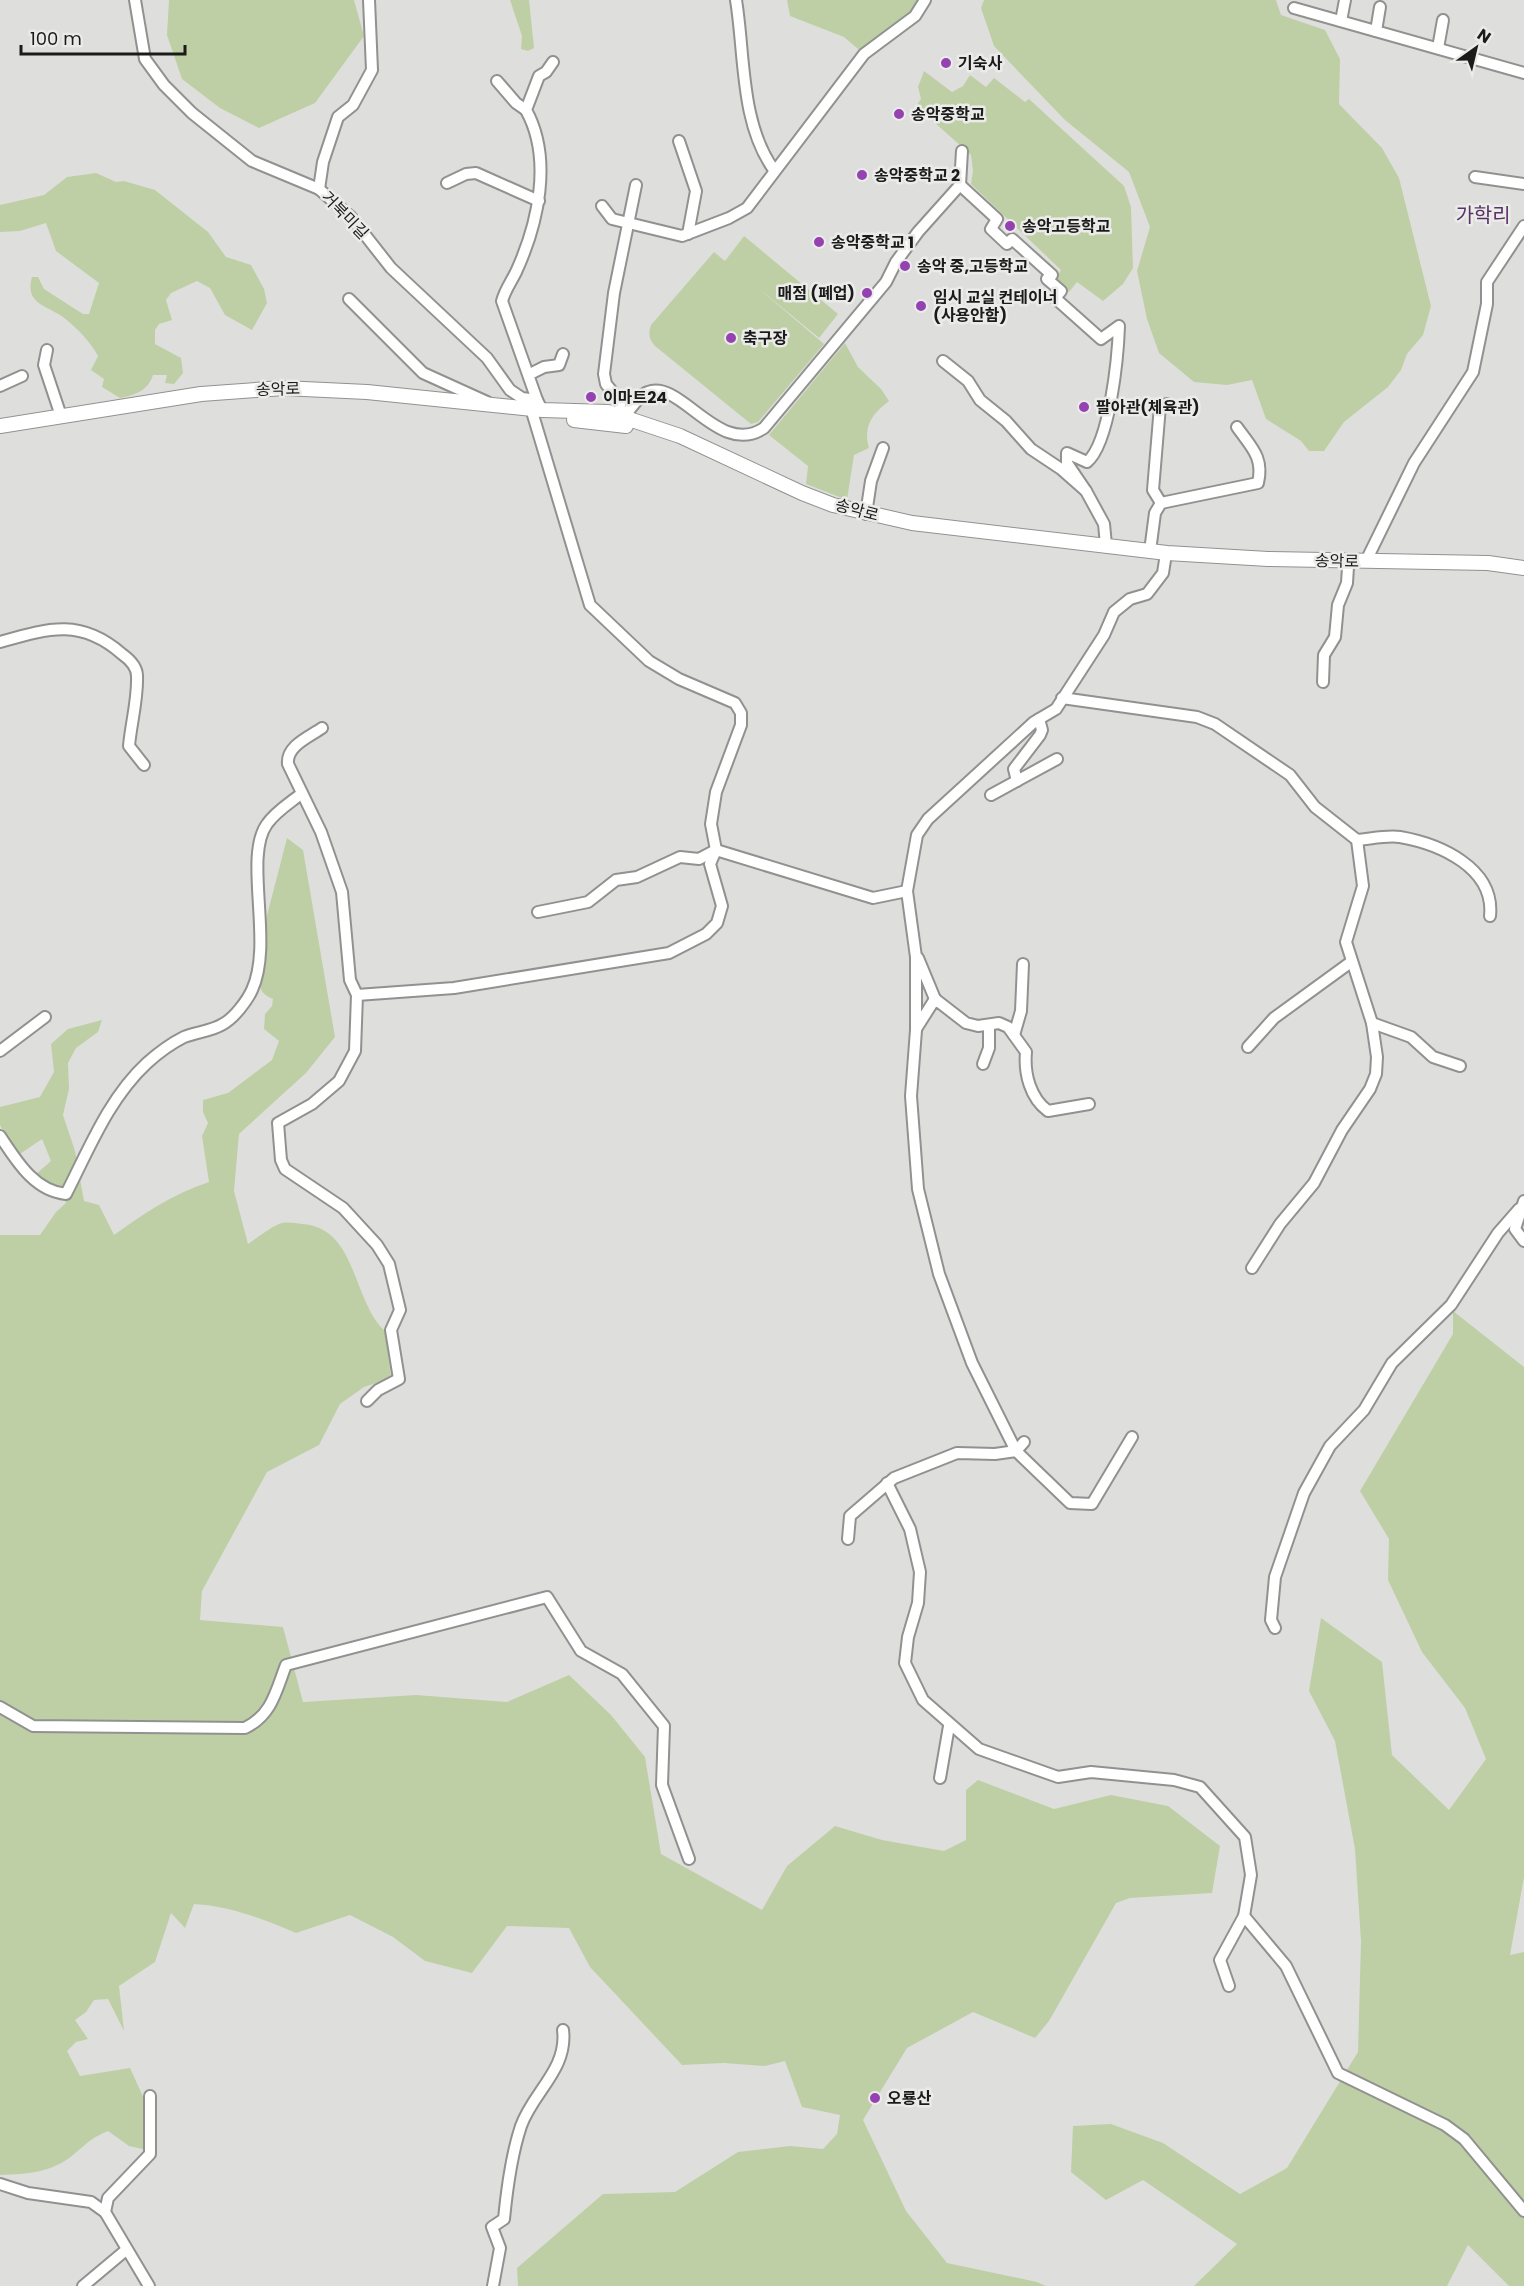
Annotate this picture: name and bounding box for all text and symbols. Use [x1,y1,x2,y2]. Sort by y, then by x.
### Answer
scale bar [21,18,184,56]
north arrow [1446,18,1506,78]
text: N [1473,23,1496,49]
text: 100 m [30,26,82,51]
place label: 기숙사 [958,52,1002,75]
marker: 기숙사 [939,56,953,70]
place label: 송악중학교 [911,103,985,126]
marker: 송악중학교 [892,107,906,121]
place label: 송악중학교 2 [874,164,960,187]
marker: 송악중학교 2 [855,168,869,182]
street label: 거북미길 [316,186,374,244]
district label: 가학리 [1455,201,1511,229]
place label: 송악고등학교 [1022,215,1111,238]
marker: 송악고등학교 [1003,219,1017,233]
place label: 송악중학교 1 [831,231,914,254]
marker: 송악중학교 1 [812,235,826,249]
place label: 송악 중,고등학교 [917,255,1028,278]
marker: 송악 중,고등학교 [898,259,912,273]
place label: 매점 (폐업) [777,282,855,305]
marker: 매점 (폐업) [860,286,874,300]
place label: 임시 교실 컨테이너 (사용안함) [933,286,1058,327]
marker: 임시 교실 컨테이너 (사용안함) [914,299,928,313]
place label: 축구장 [743,327,787,350]
marker: 축구장 [724,331,738,345]
street label: 송악로 [256,377,301,401]
place label: 이마트24 [603,386,667,409]
marker: 이마트24 [584,390,598,404]
place label: 팔아관(체육관) [1096,396,1200,419]
marker: 팔아관(체육관) [1077,400,1091,414]
street label: 송악로 [833,493,882,527]
street label: 송악로 [1315,549,1360,573]
place label: 오룡산 [887,2087,931,2110]
marker: 오룡산 [868,2091,882,2105]

